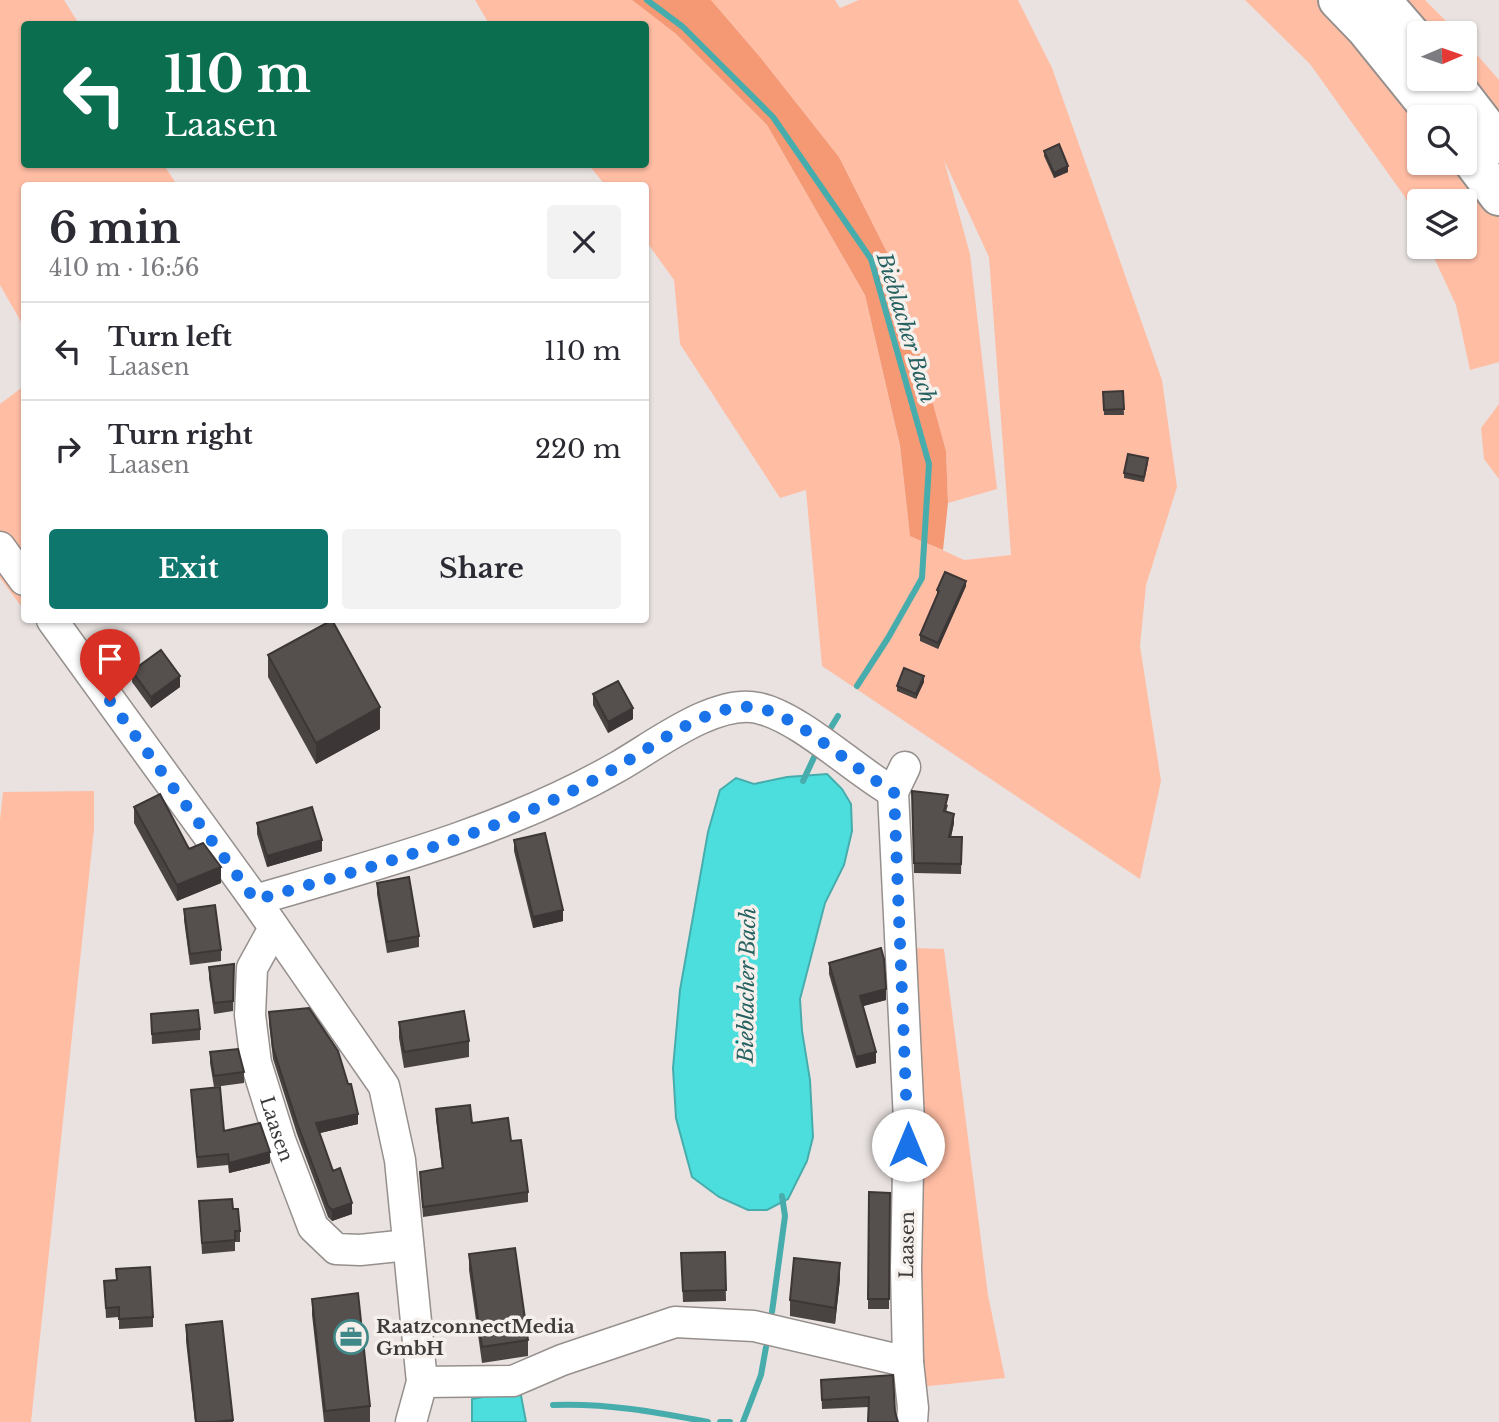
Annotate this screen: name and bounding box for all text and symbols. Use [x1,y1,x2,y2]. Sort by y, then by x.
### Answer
north arrow [1407,21,1477,91]
map controls [1407,21,1477,259]
text: 110 m [164,44,311,105]
icon: left [49,49,140,140]
text: Laasen [164,105,278,145]
button: search [1407,105,1477,175]
button: layers [1407,189,1477,259]
text: 6 min [49,202,181,254]
button: close [547,205,621,279]
water label: Bieblacher Bach [870,249,941,406]
text: 410 m · 16:56 [49,254,200,282]
text: Turn left [108,321,232,353]
icon: left [49,332,87,370]
text: 110 m [544,335,621,367]
text: Laasen [108,353,190,381]
text: Turn right [108,419,253,451]
icon: right [49,430,87,468]
text: 220 m [535,433,621,465]
text: Laasen [108,451,190,479]
button: Exit [49,529,328,609]
button: Share [342,529,621,609]
pin [80,629,140,701]
icon: arrive [91,640,129,678]
water label: Bieblacher Bach [733,907,761,1064]
street label: Laasen [255,1093,299,1165]
position arrow [871,1108,945,1182]
street label: Laasen [895,1211,919,1279]
place label: RaatzconnectMedia GmbH [376,1315,575,1360]
office icon: RaatzconnectMedia GmbH [332,1318,370,1356]

